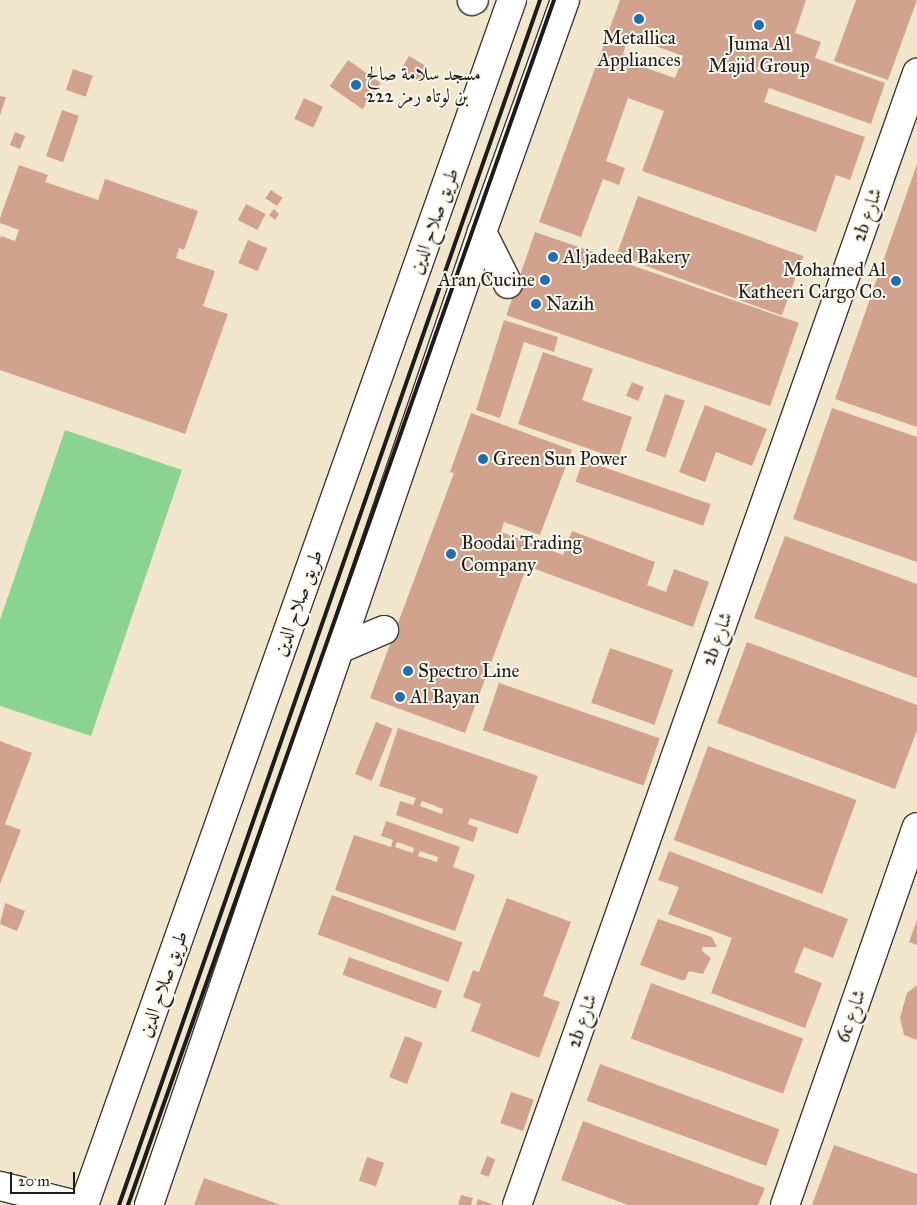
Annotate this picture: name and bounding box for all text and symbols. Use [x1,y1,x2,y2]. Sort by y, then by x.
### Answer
marker: Metallica Appliances [633,13,645,25]
marker: Juma Al Majid Group [753,19,765,31]
place label: Metallica Appliances [597,27,681,71]
place label: Juma Al Majid Group [708,33,810,77]
place label: مسجد سلامة صالح بن لوتاه رمز 222 [366,63,481,107]
marker: مسجد سلامة صالح بن لوتاه رمز 222 [350,79,362,91]
street label: طريق صلاح الدين [404,165,464,277]
street label: 2b شارع [847,185,887,245]
place label: Al jadeed Bakery [563,246,690,268]
marker: Al jadeed Bakery [547,251,559,263]
place label: Mohamed Al Katheeri Cargo Co. [738,259,886,303]
place label: Aran Cucine [438,269,535,291]
marker: Aran Cucine [539,274,551,286]
marker: Mohamed Al Katheeri Cargo Co. [890,275,902,287]
place label: Nazih [546,293,594,315]
marker: Nazih [530,298,542,310]
place label: Green Sun Power [493,448,627,470]
marker: Green Sun Power [477,453,489,465]
place label: Boodai Trading Company [461,532,581,576]
street label: طريق صلاح الدين [268,547,328,659]
marker: Boodai Trading Company [445,548,457,560]
street label: 2b شارع [697,609,737,669]
place label: Spectro Line [418,660,519,682]
marker: Spectro Line [402,665,414,677]
place label: Al Bayan [410,686,480,708]
marker: Al Bayan [394,691,406,703]
street label: طريق صلاح الدين [133,928,193,1040]
street label: 6c شارع [831,986,871,1046]
street label: 2b شارع [562,991,602,1051]
scale bar [12,1162,78,1194]
text: 20 m [18,1172,50,1190]

